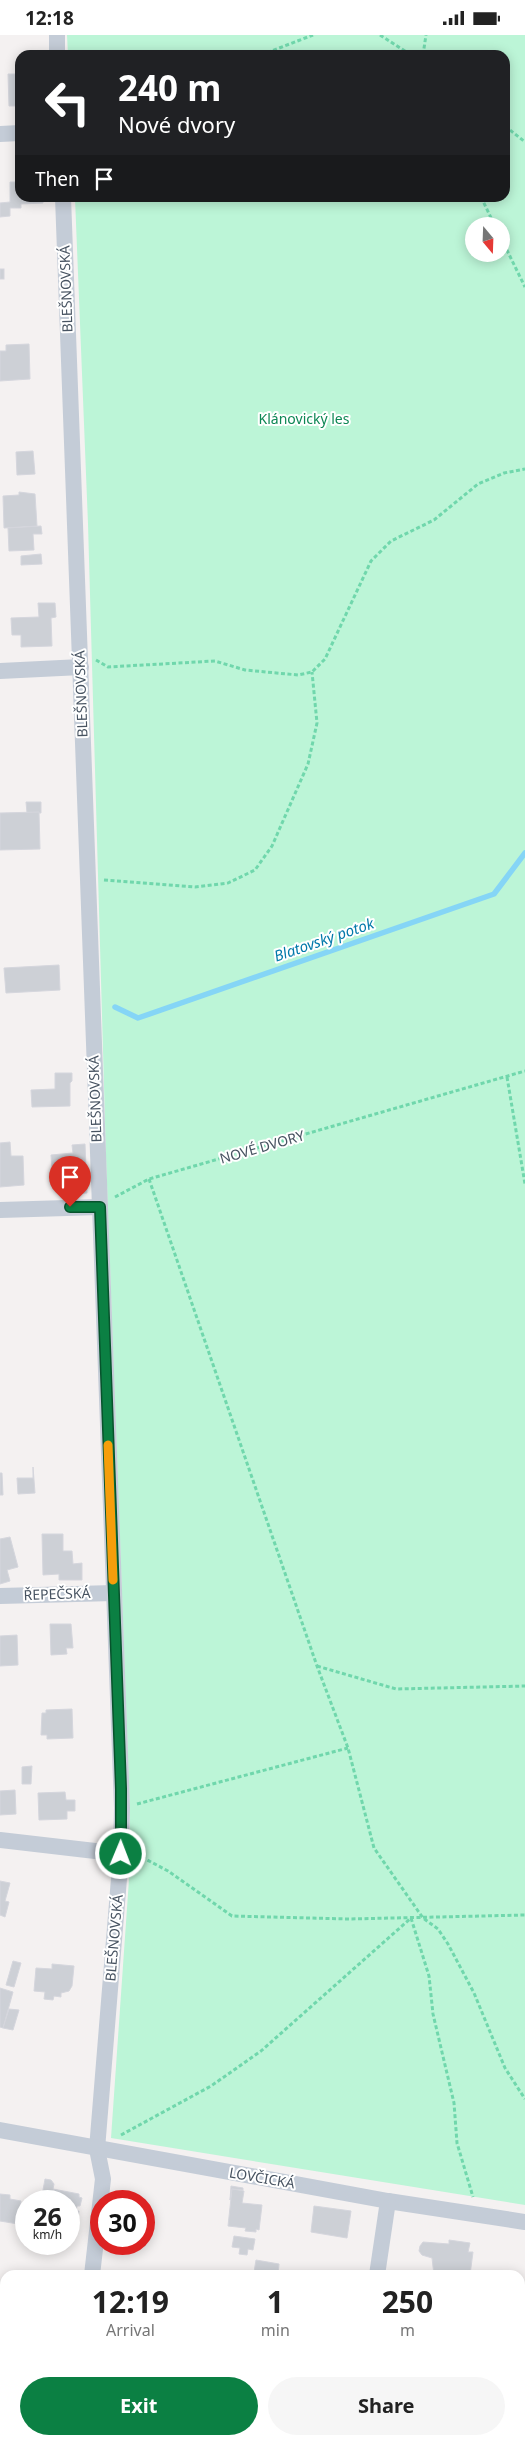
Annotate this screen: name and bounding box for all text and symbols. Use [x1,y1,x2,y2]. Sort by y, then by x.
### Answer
text: 12:18 [25,5,74,31]
text: 240 m [118,64,221,111]
icon: left [35,70,100,135]
text: Nové dvory [118,109,235,139]
icon: arrive [90,165,118,193]
text: Then [35,166,80,192]
north arrow [465,217,510,263]
map controls [465,217,510,262]
street label: BLEŠNOVSKÁ [54,245,77,333]
park label: Klánovický les [259,409,350,428]
street label: BLEŠNOVSKÁ [69,650,92,738]
water label: Blatovský potok [271,912,377,965]
street label: BLEŠNOVSKÁ [83,1055,106,1143]
street label: NOVÉ DVORY [217,1125,306,1168]
pin [49,1156,91,1207]
icon: arrive [56,1163,84,1191]
street label: ŘEPEČSKÁ [23,1583,91,1604]
position arrow [94,1827,146,1879]
street label: BLEŠNOVSKÁ [100,1894,127,1982]
street label: LOVČICKÁ [228,2162,296,2193]
speed limit sign: 30 [90,2190,155,2255]
text: 26 [33,2199,62,2233]
text: km/h [33,2226,62,2243]
text: 12:19 [92,2281,169,2322]
text: 1 [267,2281,284,2322]
text: 250 [382,2281,433,2322]
text: Arrival [106,2319,155,2341]
text: min [261,2319,290,2341]
text: m [400,2319,415,2341]
button: Exit [20,2377,258,2435]
button: Share [268,2377,505,2435]

